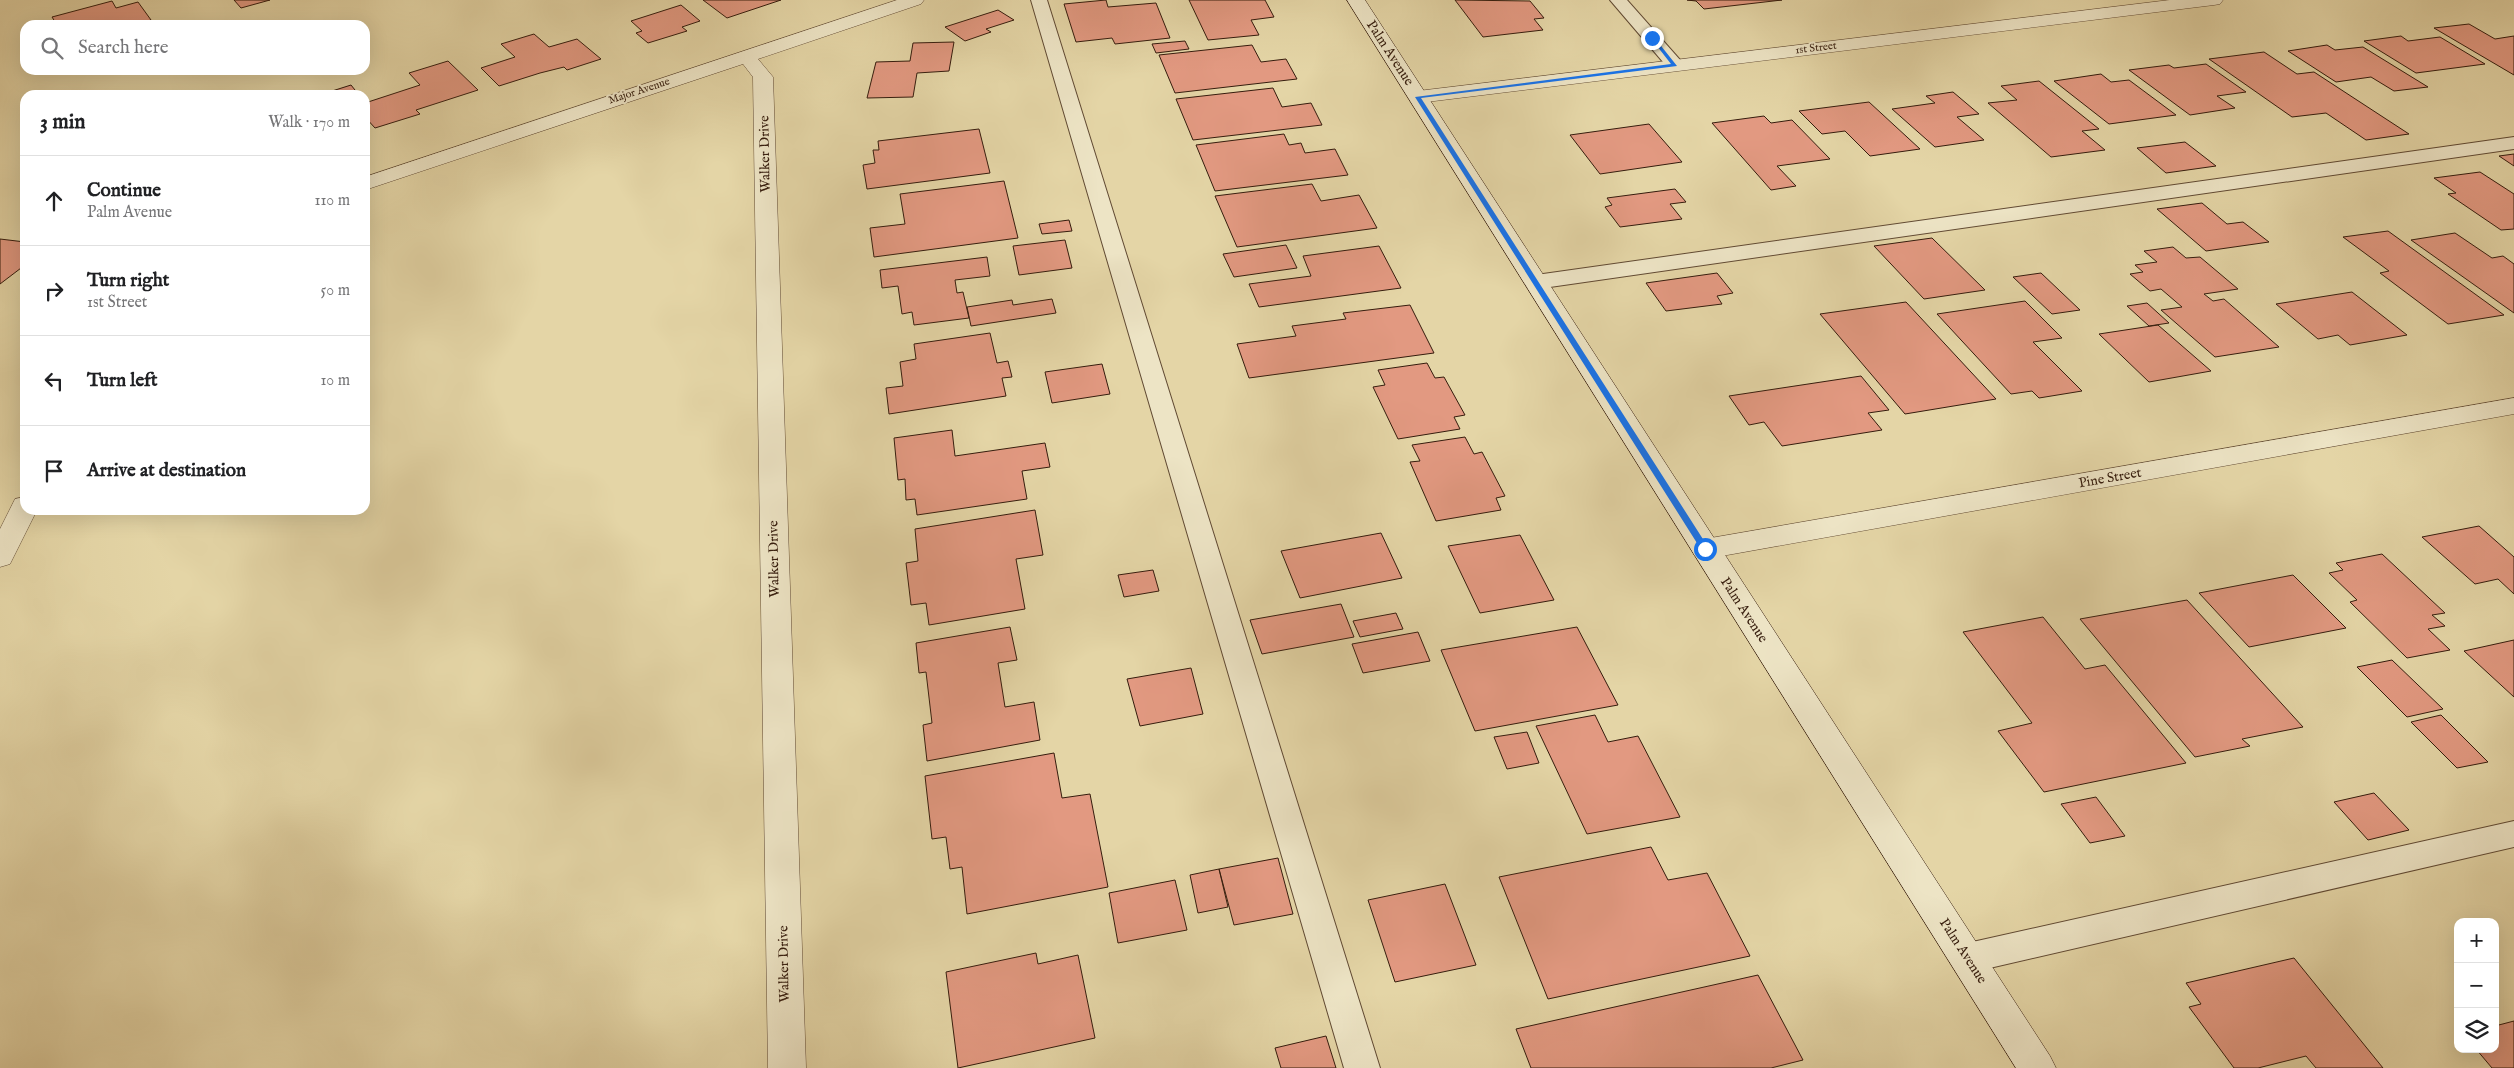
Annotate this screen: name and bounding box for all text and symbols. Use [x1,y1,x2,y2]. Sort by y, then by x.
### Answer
street label: Palm Avenue [1362,17,1418,90]
search box [20,20,370,75]
route end [1641,27,1664,50]
icon: search [38,34,66,62]
text: Search here [78,36,169,60]
street label: 1st Street [1795,38,1838,57]
street label: Major Avenue [607,75,671,107]
text: 3 min [40,109,85,136]
text: Walk · 170 m [268,113,350,133]
street label: Walker Drive [755,115,775,193]
text: Continue [87,179,161,203]
icon: ahead [40,187,68,215]
text: 110 m [314,191,350,211]
text: Palm Avenue [87,203,172,223]
text: Turn right [87,269,169,293]
icon: right [40,277,68,305]
text: 50 m [321,281,350,301]
text: 1st Street [87,293,147,313]
icon: left [40,367,68,395]
text: Turn left [87,369,158,393]
text: 10 m [320,371,350,391]
icon: arrive [40,457,68,485]
text: Arrive at destination [87,459,246,483]
street label: Pine Street [2077,464,2143,492]
street label: Walker Drive [764,520,784,598]
route start [1694,538,1717,561]
street label: Palm Avenue [1716,574,1772,647]
street label: Palm Avenue [1935,915,1991,988]
map controls [2454,918,2499,1053]
button: + [2454,918,2499,963]
street label: Walker Drive [774,925,794,1003]
button: − [2454,963,2499,1008]
button: layers [2454,1008,2499,1053]

